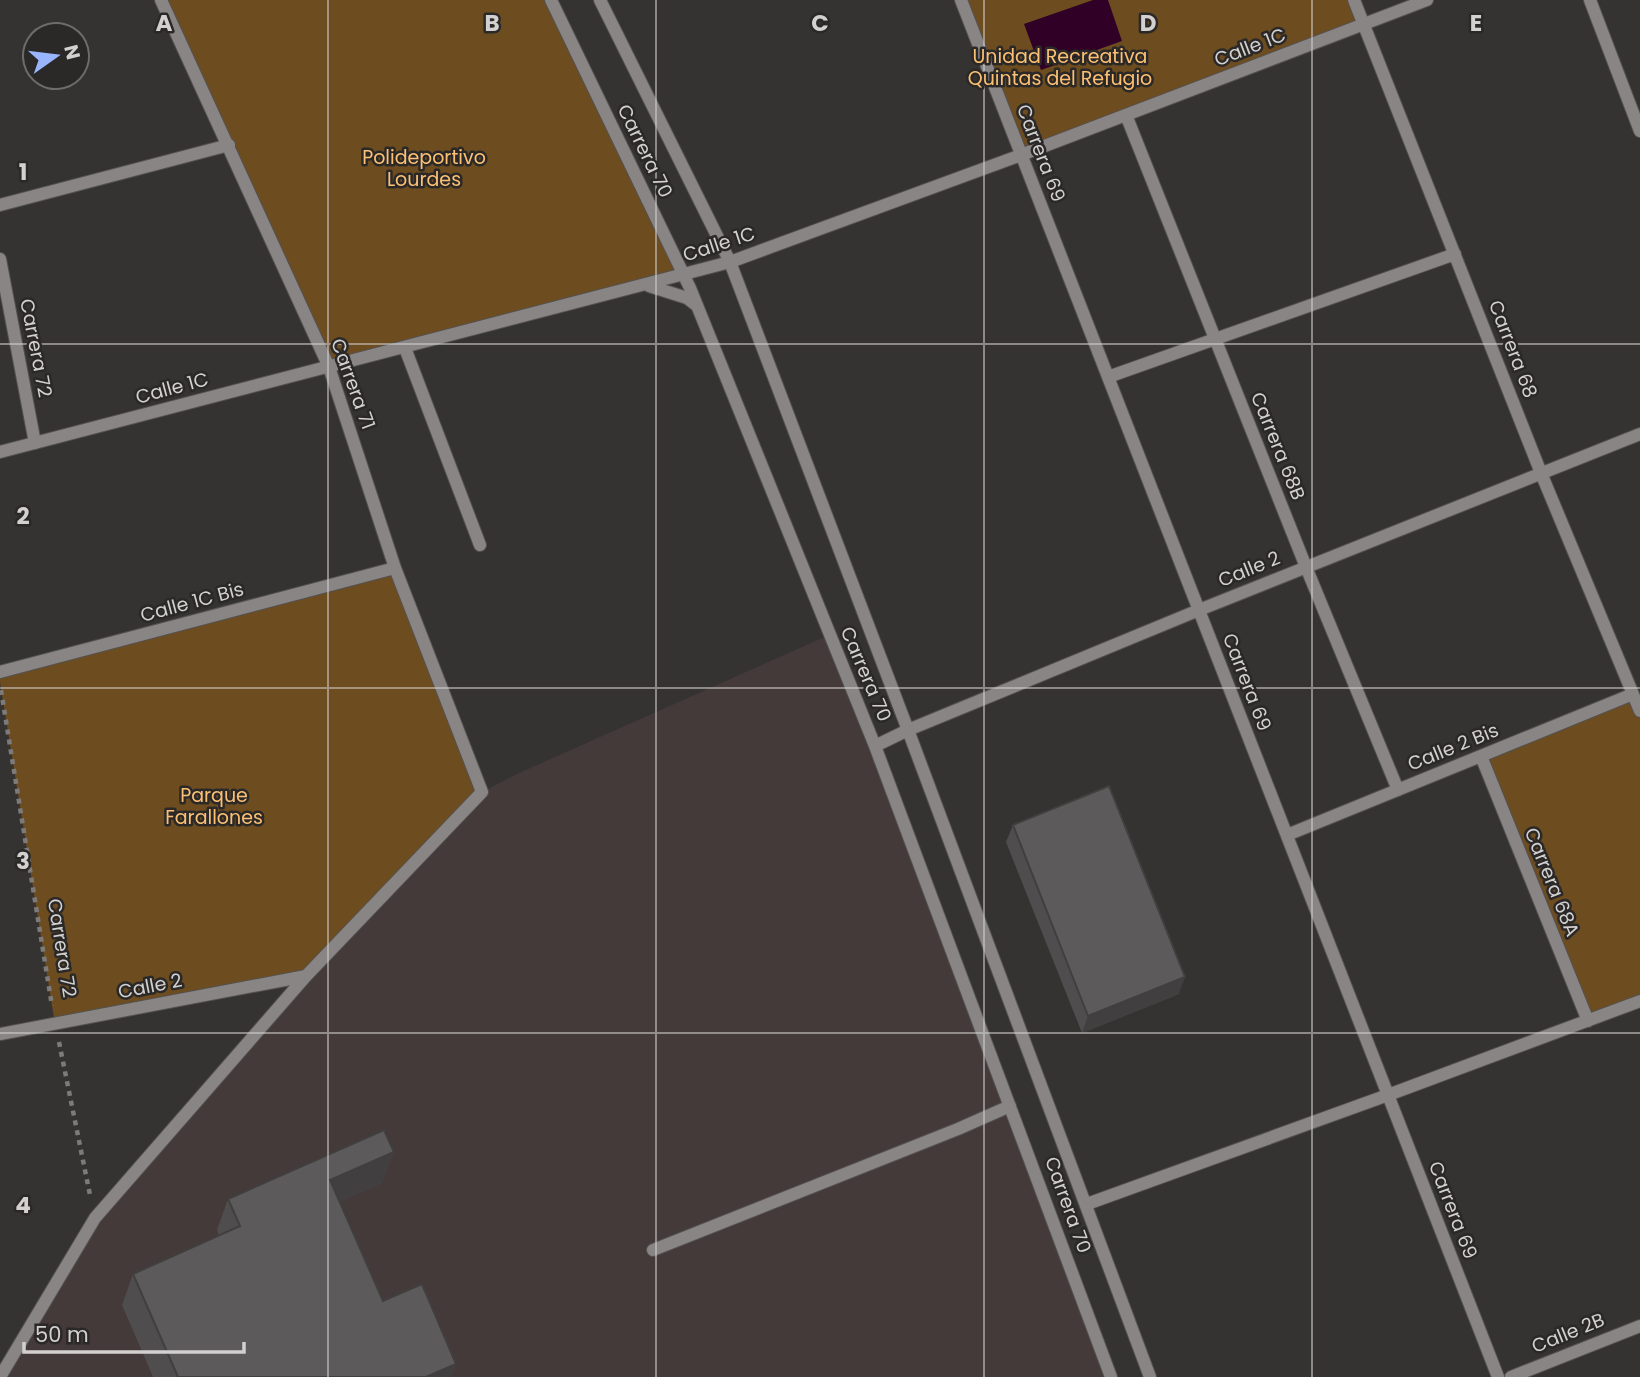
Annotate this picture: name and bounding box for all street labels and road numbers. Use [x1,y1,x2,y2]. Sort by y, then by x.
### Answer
street label: Calle 1C [1210,21,1290,73]
street label: Carrera 70 [611,100,679,202]
street label: Carrera 69 [1010,100,1072,206]
street label: Calle 1C [679,220,759,268]
street label: Carrera 72 [13,296,59,400]
street label: Carrera 68 [1482,296,1544,402]
street label: Carrera 71 [324,335,382,433]
street label: Calle 1C [133,365,211,411]
street label: Carrera 68B [1244,388,1312,504]
street label: Calle 2 [1214,544,1284,594]
street label: Calle 1C Bis [137,575,247,629]
street label: Carrera 70 [834,622,898,726]
street label: Carrera 69 [1216,629,1278,735]
street label: Calle 2 Bis [1403,717,1503,777]
street label: Carrera 68A [1518,823,1586,941]
street label: Carrera 72 [41,897,83,999]
street label: Calle 2 [116,967,184,1005]
street label: Carrera 70 [1038,1153,1098,1257]
street label: Carrera 69 [1422,1157,1484,1263]
street label: Calle 2B [1528,1306,1608,1360]

